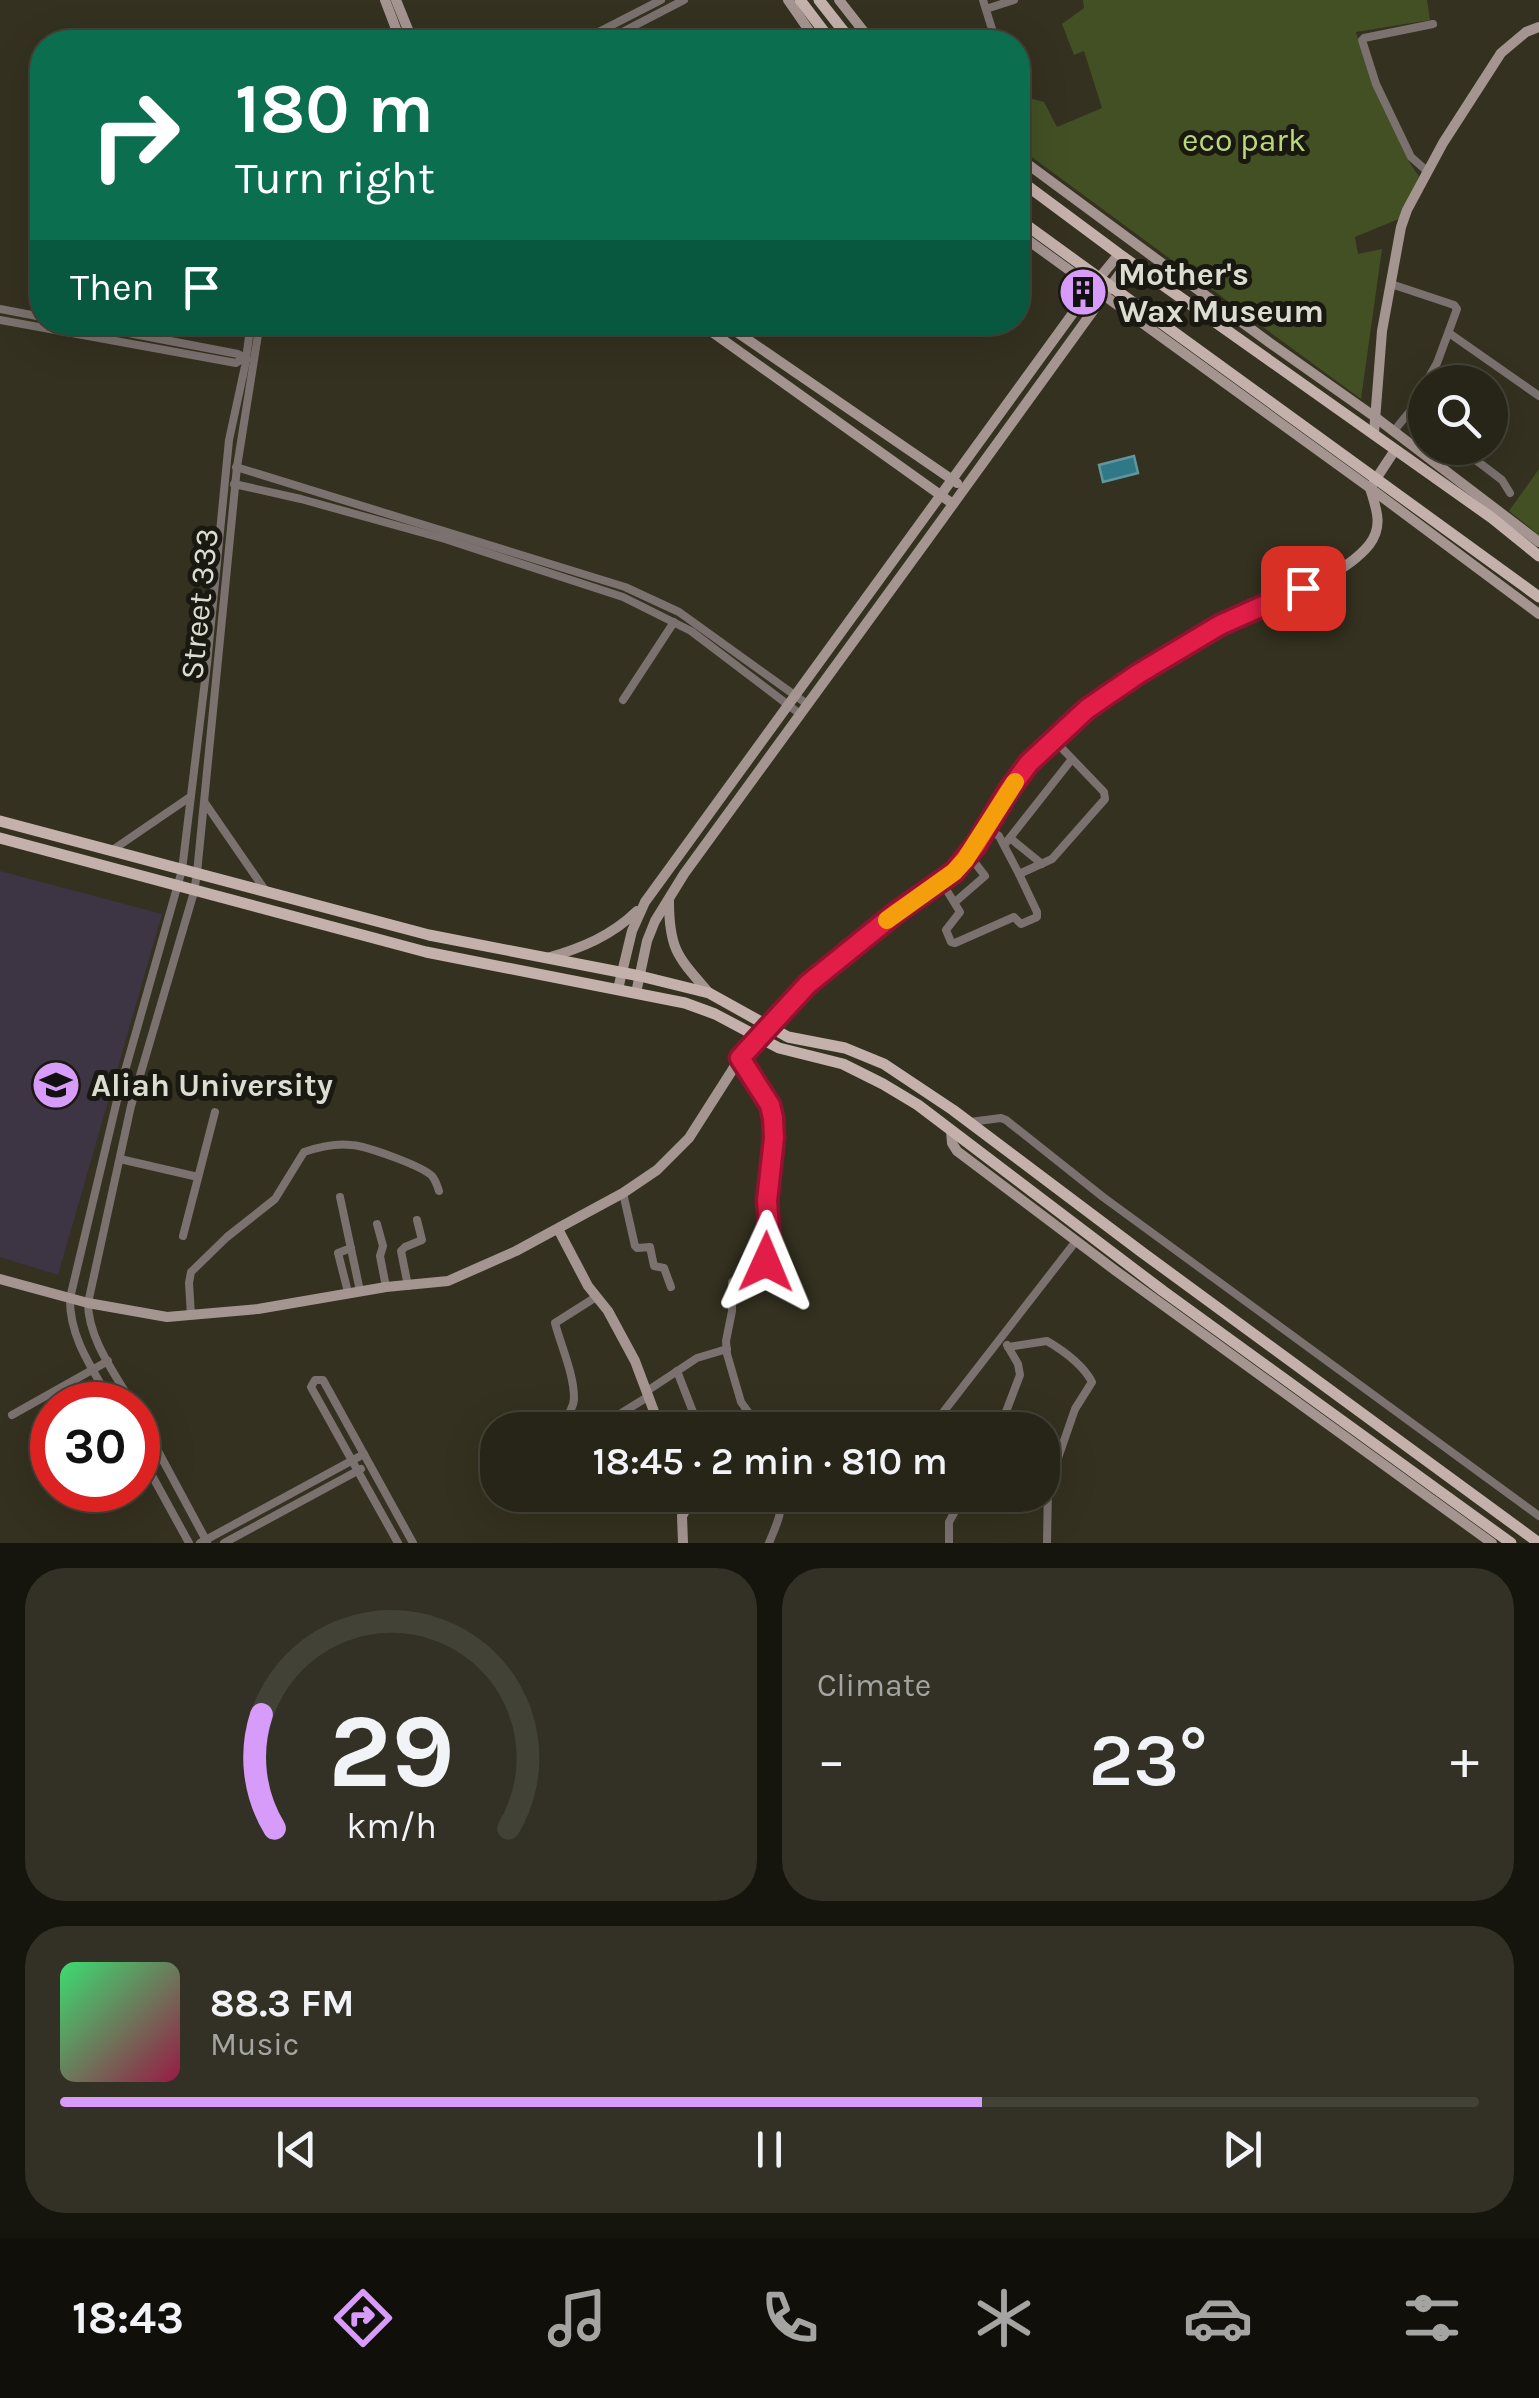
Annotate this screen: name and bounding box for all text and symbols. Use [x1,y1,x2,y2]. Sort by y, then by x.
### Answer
text: 180 m [235,68,434,150]
icon: right [70,70,200,200]
park label: eco park [1182,122,1306,159]
text: Turn right [235,152,435,204]
place label: Mother's Wax Museum [1118,256,1324,330]
icon: arrive [174,260,229,315]
text: Then [70,265,154,310]
building icon: Mother's Wax Museum [1057,266,1109,318]
map controls [1408,365,1508,465]
button: search [1408,365,1508,465]
street label: Street 333 [173,526,226,682]
pin [1261,546,1346,631]
icon: arrive [1276,561,1331,616]
school or university icon: Aliah University [30,1059,82,1111]
place label: Aliah University [91,1067,333,1104]
position arrow [714,1210,818,1314]
speed limit sign: 30 [30,1382,160,1512]
text: 18:45 · 2 min · 810 m [592,1439,948,1484]
text: Climate [817,1667,931,1704]
text: 29 [328,1691,454,1812]
text: 23° [1089,1716,1208,1804]
text: − [817,1728,846,1792]
text: + [1450,1728,1479,1792]
text: km/h [346,1805,436,1847]
text: 88.3 FM [210,1981,355,2026]
text: Music [210,2026,299,2063]
icon: previous [269,2122,324,2177]
icon: pause [742,2122,797,2177]
icon: next [1215,2122,1270,2177]
icon: directions [328,2283,398,2353]
icon: music [542,2283,612,2353]
icon: phone [755,2283,825,2353]
icon: climate [969,2283,1039,2353]
icon: car [1183,2283,1253,2353]
icon: filters [1397,2283,1467,2353]
text: 18:43 [72,2292,184,2344]

